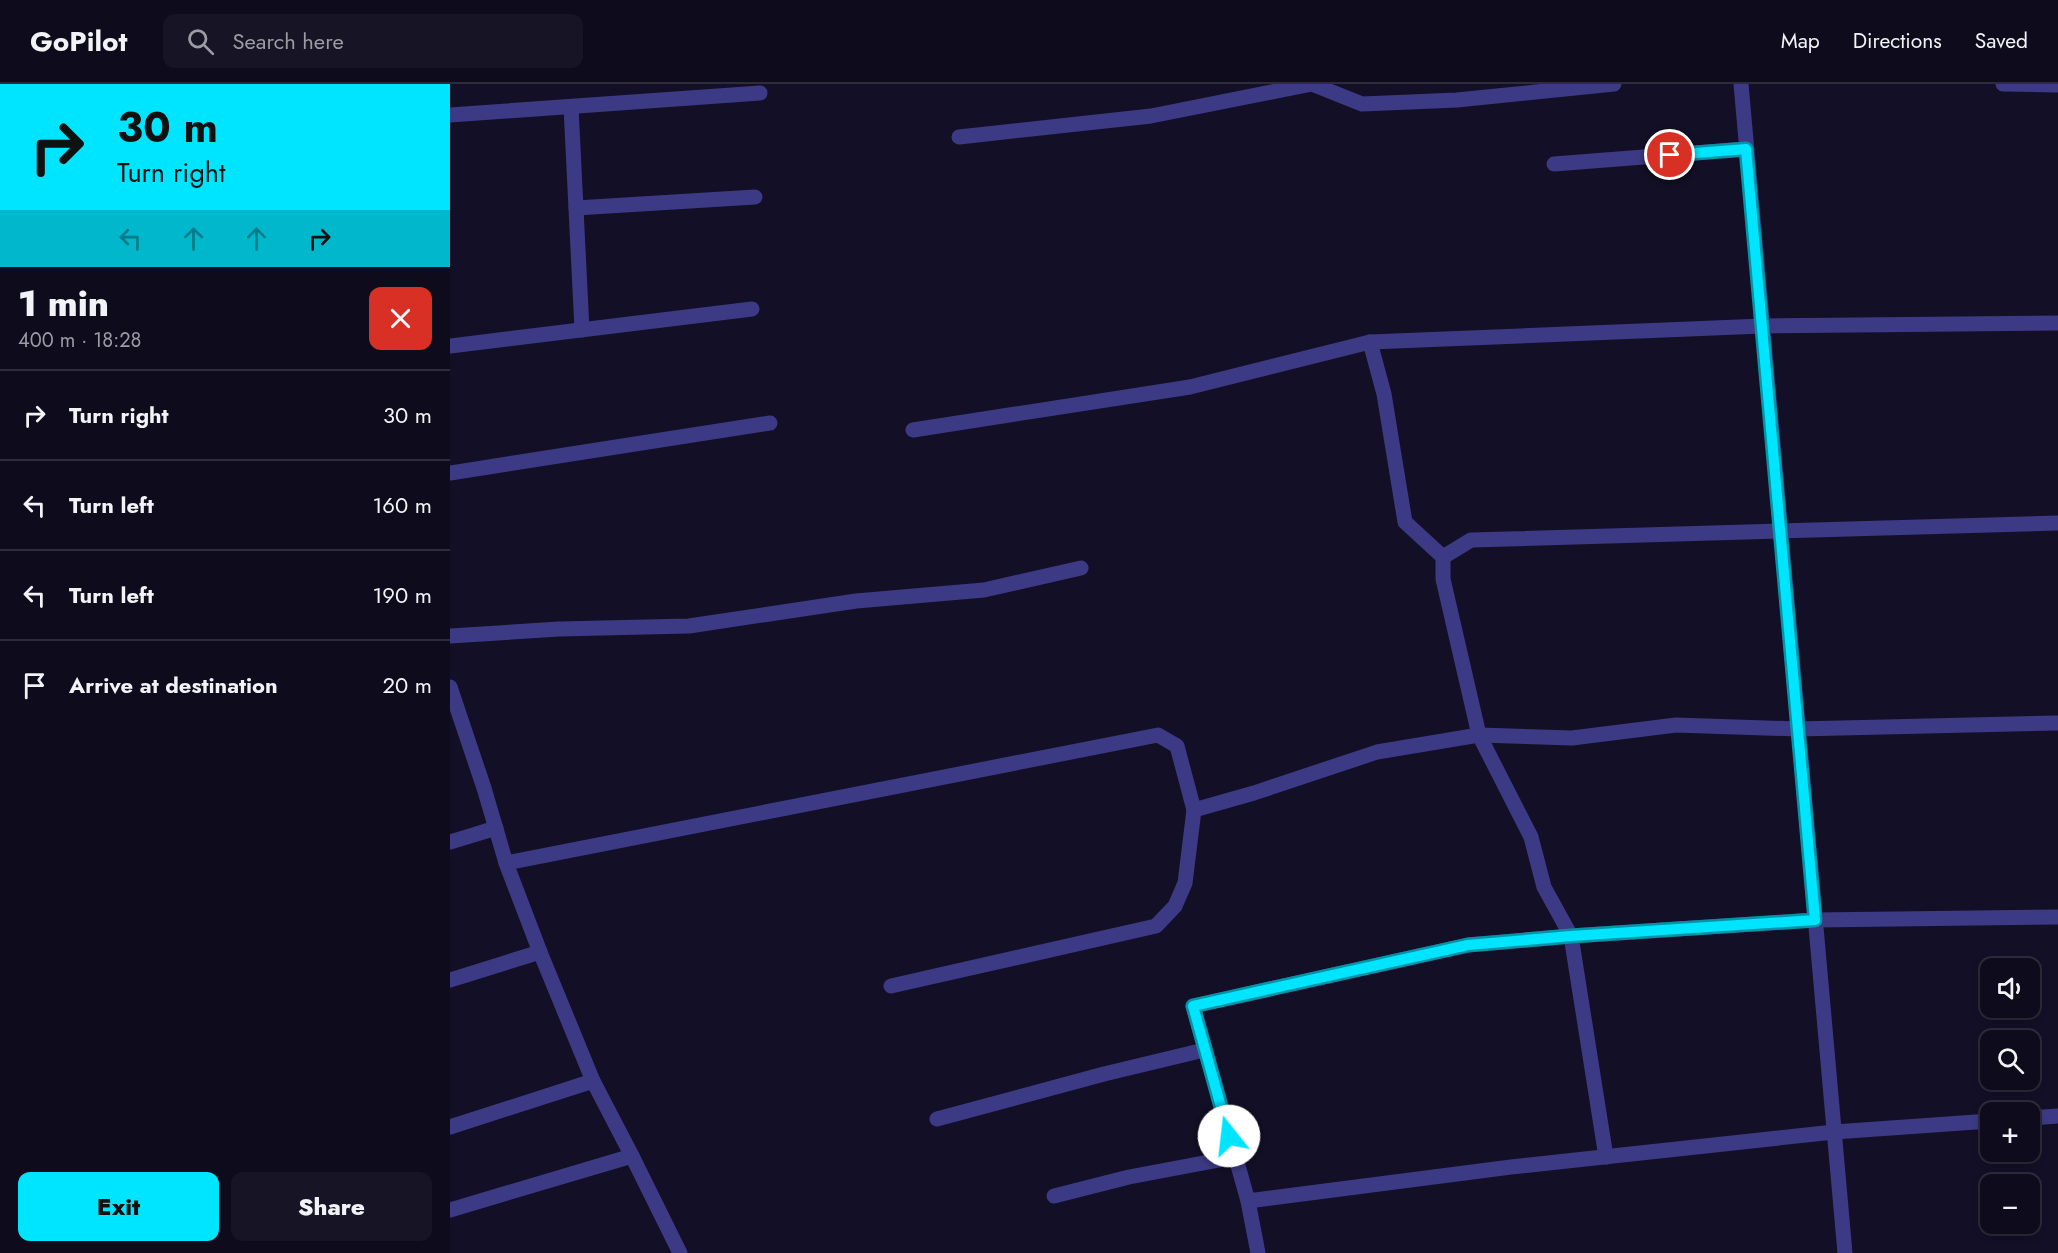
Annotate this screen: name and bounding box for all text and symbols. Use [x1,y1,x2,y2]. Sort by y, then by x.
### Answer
search box [163,14,583,68]
text: GoPilot [30,21,127,62]
icon: search [184,25,217,58]
text: Search here [232,25,344,57]
text: Map [1781,26,1820,56]
text: Directions [1853,26,1942,56]
text: Saved [1975,26,2028,56]
text: 30 m [117,97,218,158]
icon: right [18,108,96,186]
pin [1644,129,1695,180]
icon: arrive [1653,138,1686,171]
text: Turn right [117,153,225,192]
icon: left [114,222,147,255]
icon: ahead [177,222,210,255]
icon: ahead [240,222,273,255]
icon: right [303,222,336,255]
text: 1 min [18,277,109,329]
button: close [369,287,432,350]
text: 400 m · 18:28 [18,326,141,355]
icon: right [18,399,51,432]
text: Turn right [69,399,169,431]
text: 30 m [383,399,432,431]
icon: left [18,489,51,522]
text: Turn left [69,489,154,521]
text: 160 m [372,489,432,521]
icon: left [18,579,51,612]
text: Turn left [69,579,154,611]
text: 190 m [372,579,432,611]
icon: arrive [18,669,51,702]
text: Arrive at destination [69,669,278,701]
text: 20 m [383,669,432,701]
map controls [1980,958,2040,1234]
button: sound [1980,958,2040,1018]
button: search [1980,1030,2040,1090]
button: + [1980,1102,2040,1162]
position arrow [1197,1104,1261,1168]
button: Exit [18,1172,219,1241]
button: Share [231,1172,432,1241]
button: − [1980,1174,2040,1234]

